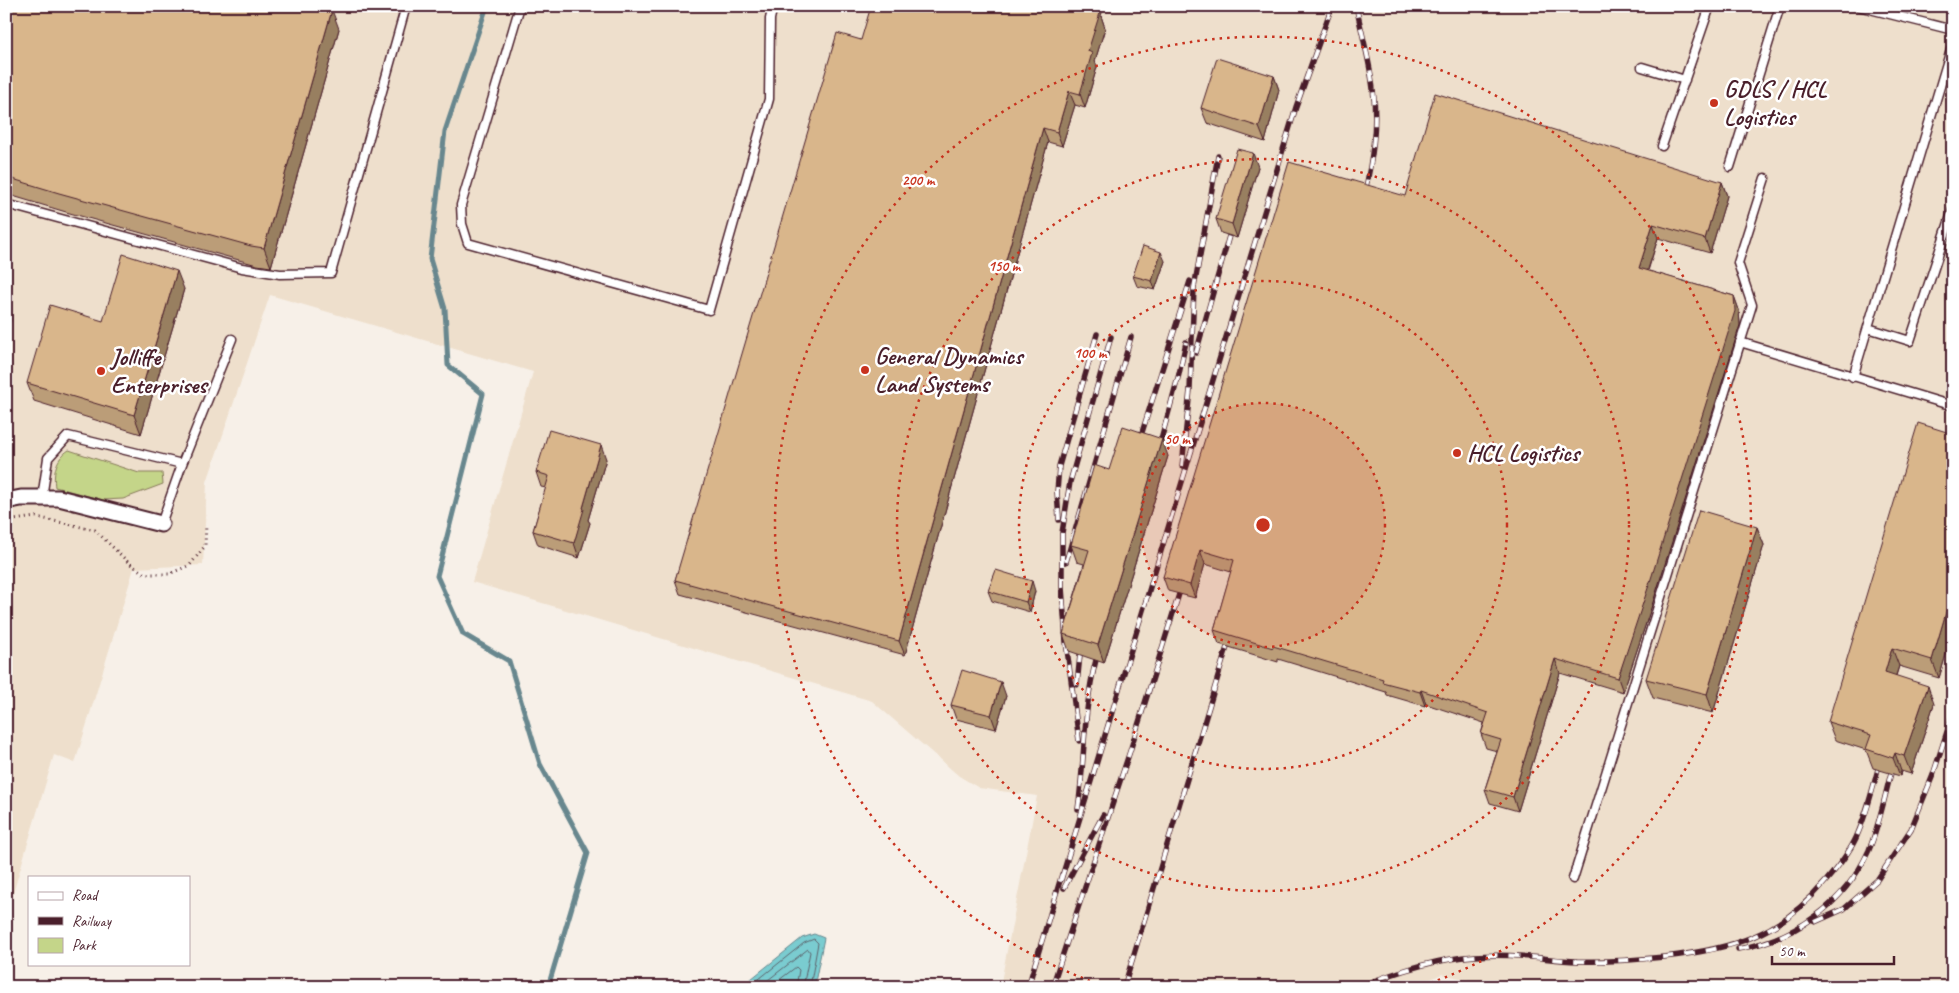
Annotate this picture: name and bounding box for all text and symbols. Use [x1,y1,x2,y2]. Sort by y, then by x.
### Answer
place label: GDLS / HCL Logistics [1724,74,1828,132]
marker: GDLS / HCL Logistics [1708,97,1720,109]
text: 200 m [902,171,936,190]
text: 150 m [988,257,1022,276]
place label: General Dynamics Land Systems [875,341,1025,399]
place label: Jolliffe Enterprises [109,342,209,400]
text: 100 m [1074,344,1108,363]
marker: General Dynamics Land Systems [859,364,871,376]
marker: Jolliffe Enterprises [95,365,107,377]
text: 50 m [1164,430,1191,449]
place label: HCL Logistics [1467,438,1582,468]
marker: HCL Logistics [1451,447,1463,459]
centre of rings [1254,516,1272,534]
legend [28,876,190,966]
text: Road [72,886,99,905]
text: Railway [72,912,113,931]
scale bar [1772,933,1894,965]
text: Park [72,936,97,955]
text: 50 m [1779,942,1806,961]

